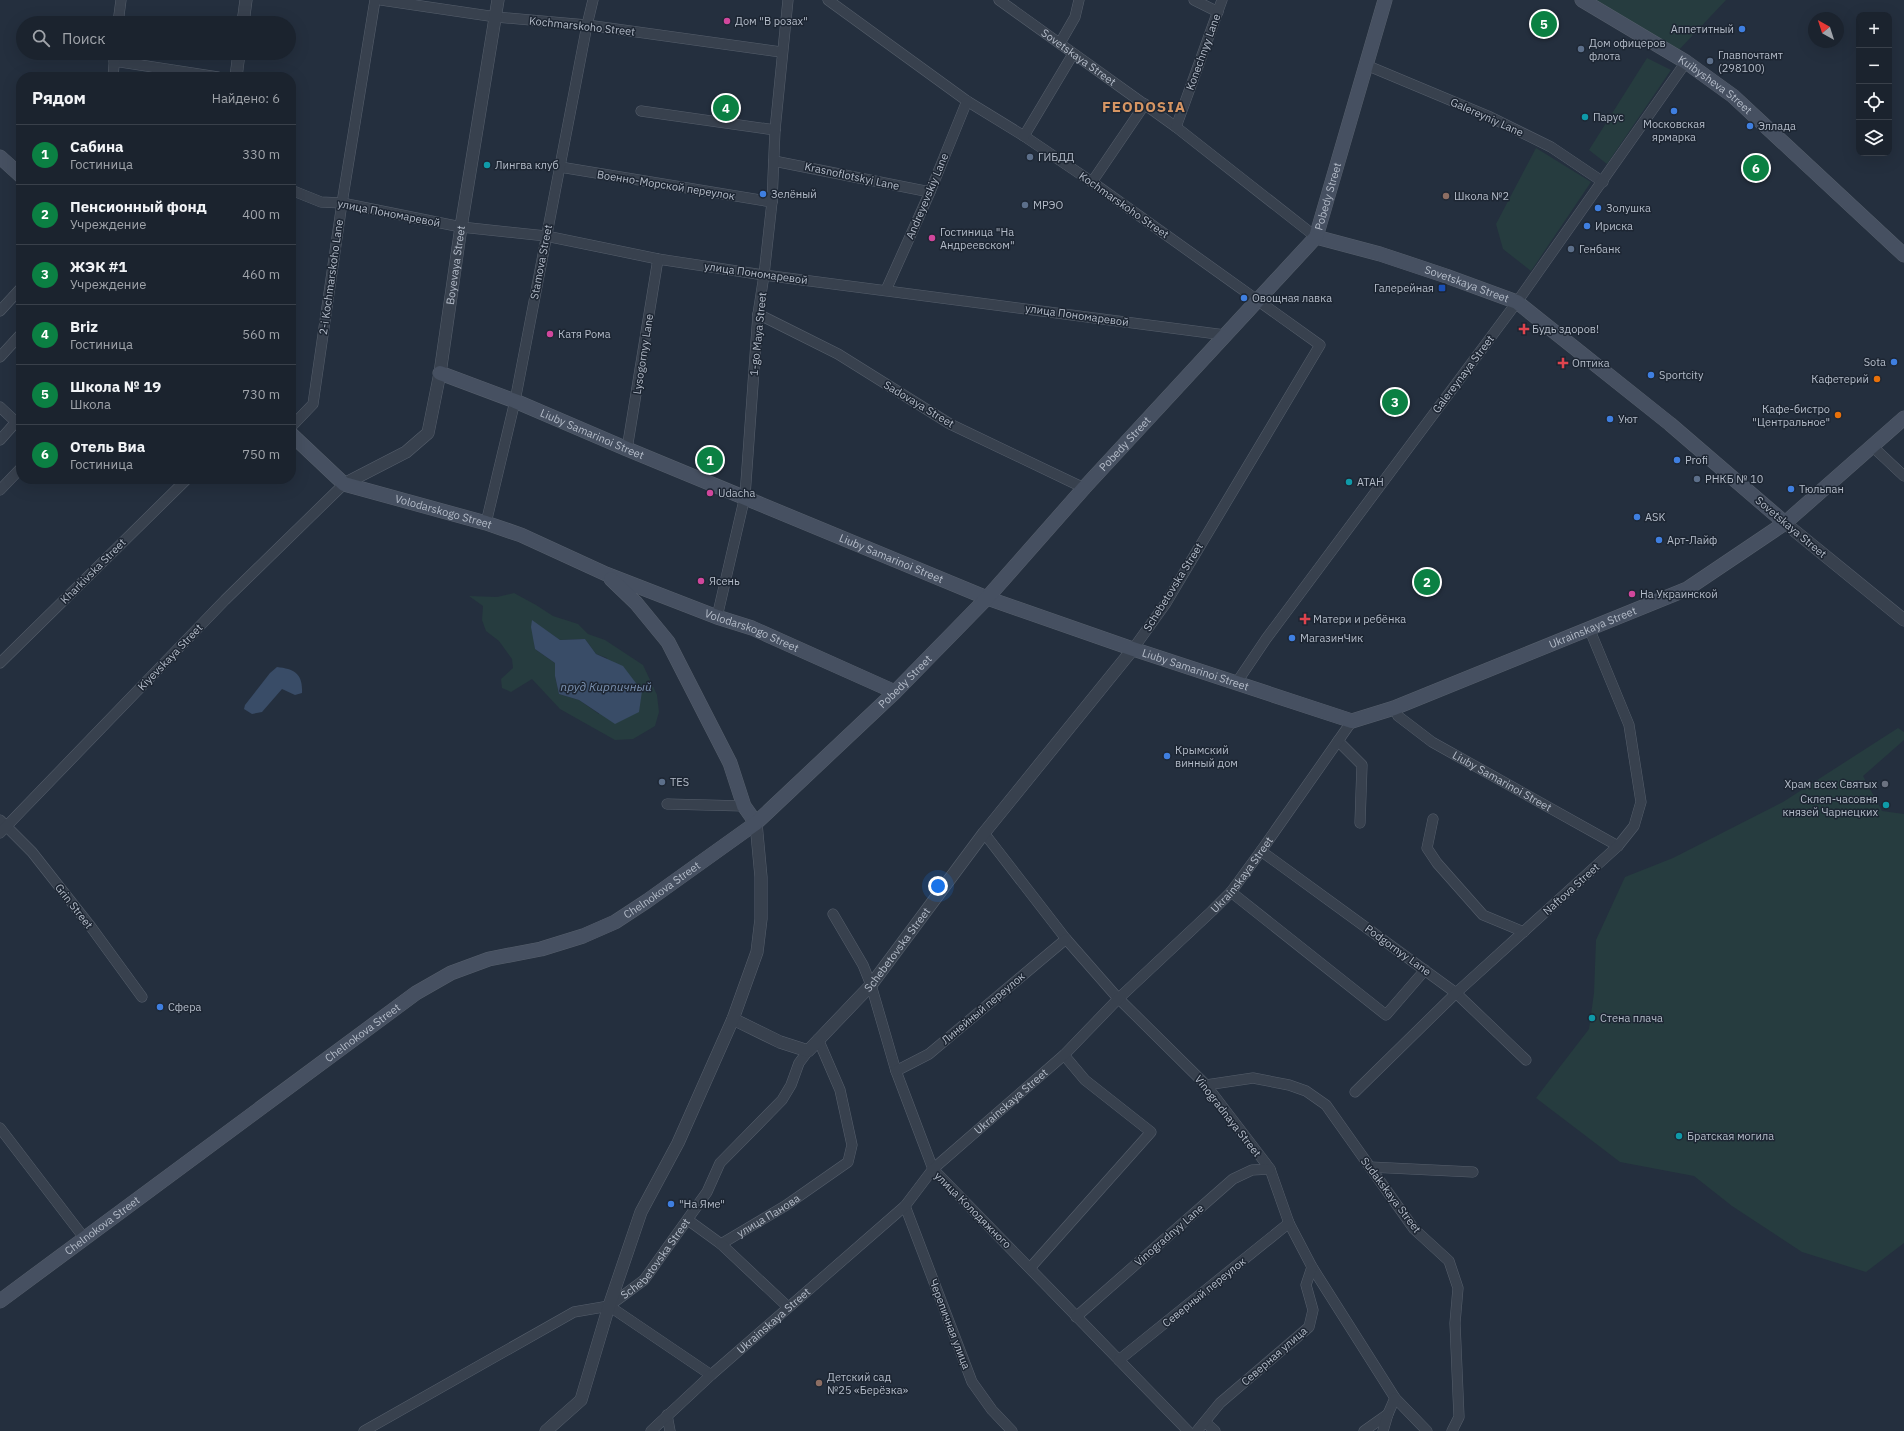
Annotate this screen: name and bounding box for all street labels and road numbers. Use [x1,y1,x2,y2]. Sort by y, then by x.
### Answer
street label: Konechnyy Lane [1183,12,1223,92]
street label: Kochmarskoho Street [528,13,636,39]
street label: Sovetskaya Street [1038,26,1119,89]
street label: Kuibysheva Street [1676,52,1755,117]
street label: Galereyniy Lane [1448,95,1526,139]
street label: Andreyevskiy Lane [903,151,951,241]
street label: Krasnoflotskyi Lane [803,159,901,193]
street label: Pobedy Street [1311,161,1344,232]
street label: Военно-Морской переулок [596,167,736,203]
street label: Kochmarskoho Street [1076,169,1172,241]
street label: улица Пономаревой [337,196,441,230]
street label: 2-i Kochmarskoho Lane [316,218,346,336]
street label: Stamova Street [527,223,555,301]
street label: Boyevaya Street [443,224,468,306]
street label: улица Пономаревой [703,259,809,287]
street label: Sovetskaya Street [1423,262,1511,306]
street label: 1-go Maya Street [747,291,769,377]
street label: улица Пономаревой [1024,301,1130,329]
street label: Lysogornyy Lane [630,313,656,395]
street label: Galereynaya Street [1429,332,1497,416]
street label: Sadovaya Street [881,377,957,431]
street label: Liuby Samarinoi Street [538,406,646,462]
street label: Pobedy Street [1096,413,1154,474]
street label: Volodarskogo Street [393,491,494,532]
street label: Sovetskaya Street [1753,493,1830,561]
street label: Liuby Samarinoi Street [837,531,946,586]
street label: Kharkivska Street [57,535,129,607]
street label: Schebetovska Street [1140,540,1206,634]
street label: Ukrainskaya Street [1547,603,1638,651]
street label: Volodarskogo Street [703,606,801,655]
street label: Kiyevskaya Street [135,621,205,693]
street label: Liuby Samarinoi Street [1140,645,1251,694]
street label: Pobedy Street [875,652,935,711]
street label: Liuby Samarinoi Street [1450,748,1554,815]
street label: Ukrainskaya Street [1207,834,1276,916]
street label: Chelnokova Street [621,858,703,921]
street label: Naftova Street [1540,860,1602,918]
street label: Grin Street [52,881,96,931]
street label: Schebetovska Street [861,905,933,995]
street label: Podgornyy Lane [1362,921,1434,979]
street label: Линейный переулок [938,969,1028,1047]
street label: Chelnokova Street [322,1000,403,1065]
street label: Ukrainskaya Street [971,1065,1051,1137]
street label: Vinogradnaya Street [1192,1072,1264,1160]
street label: Sudakskaya Street [1358,1154,1424,1236]
street label: улица Колодяжного [932,1169,1014,1251]
street label: улица Панова [734,1191,803,1240]
street label: Chelnokova Street [62,1193,143,1258]
street label: Vinogradnyy Lane [1131,1201,1207,1269]
street label: Schebetovska Street [618,1215,693,1302]
street label: Северный переулок [1159,1254,1249,1330]
street label: Черепичная улица [926,1277,974,1371]
street label: Ukrainskaya Street [734,1285,813,1356]
street label: Северная улица [1238,1324,1310,1388]

